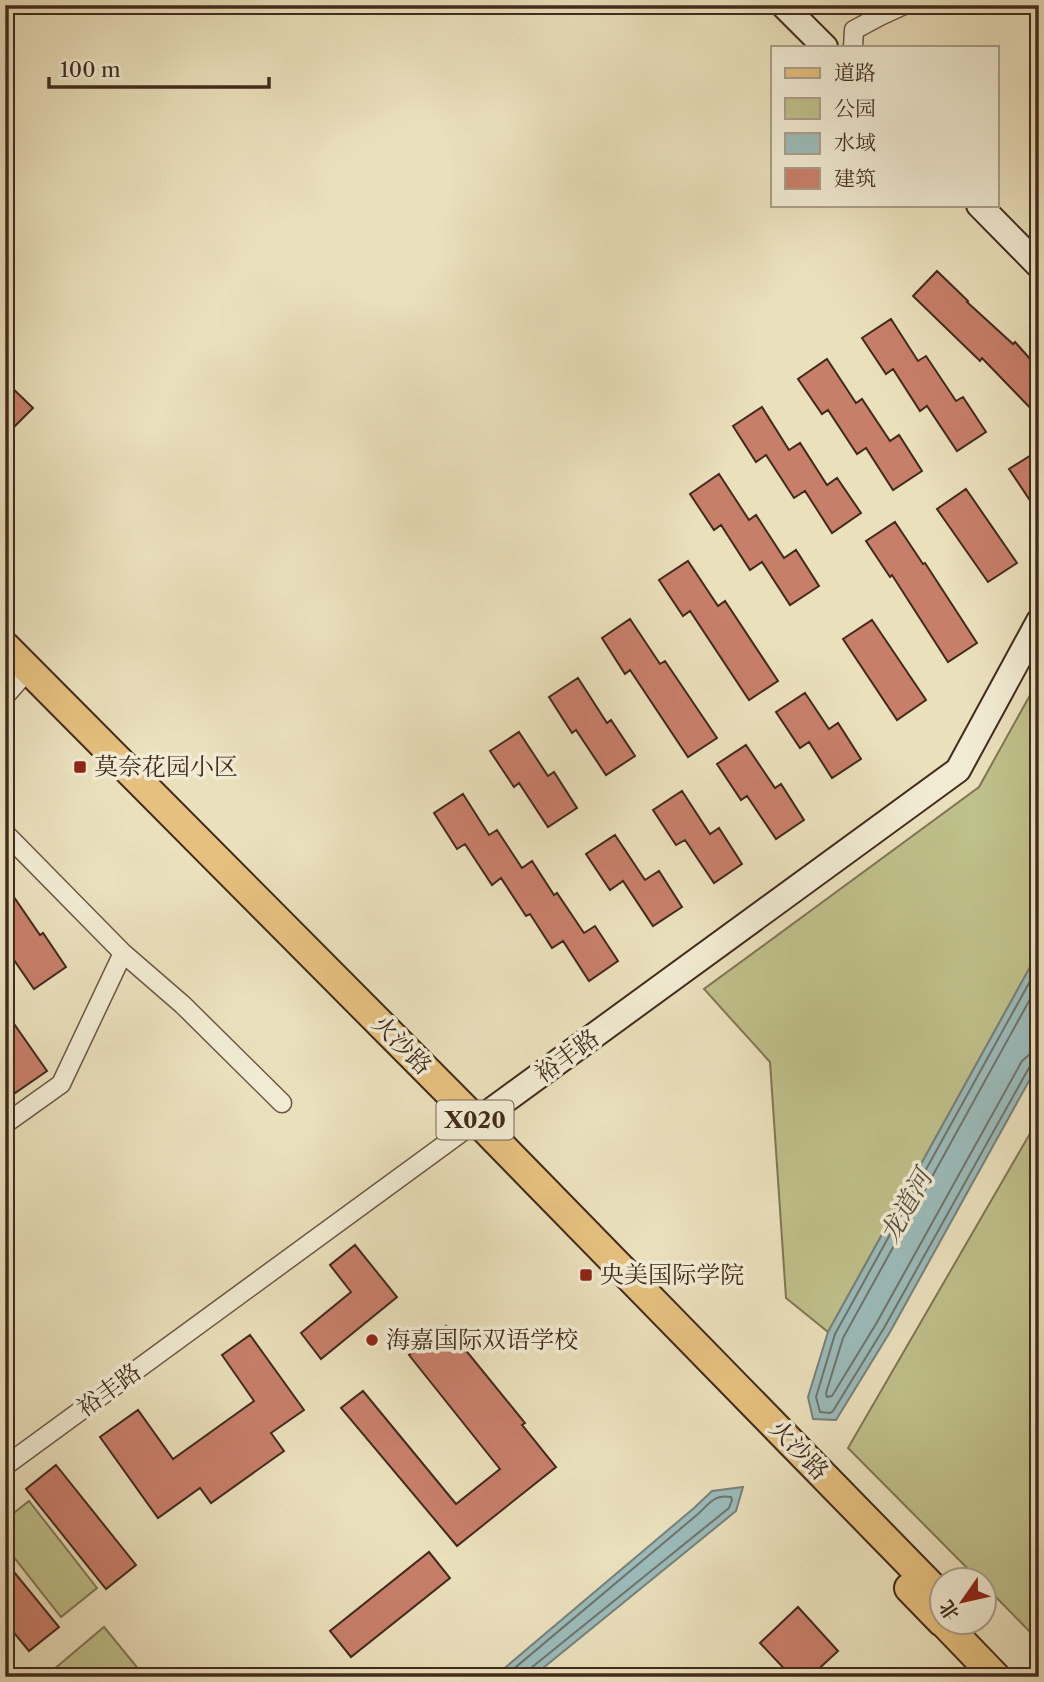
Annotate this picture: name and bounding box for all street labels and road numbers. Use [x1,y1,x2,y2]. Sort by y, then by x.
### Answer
street label: 火沙路 [367,1009,438,1080]
street label: 裕丰路 [529,1023,604,1088]
road number: X020 [436,1100,514,1140]
street label: 裕丰路 [71,1357,146,1422]
street label: 火沙路 [764,1414,835,1486]

